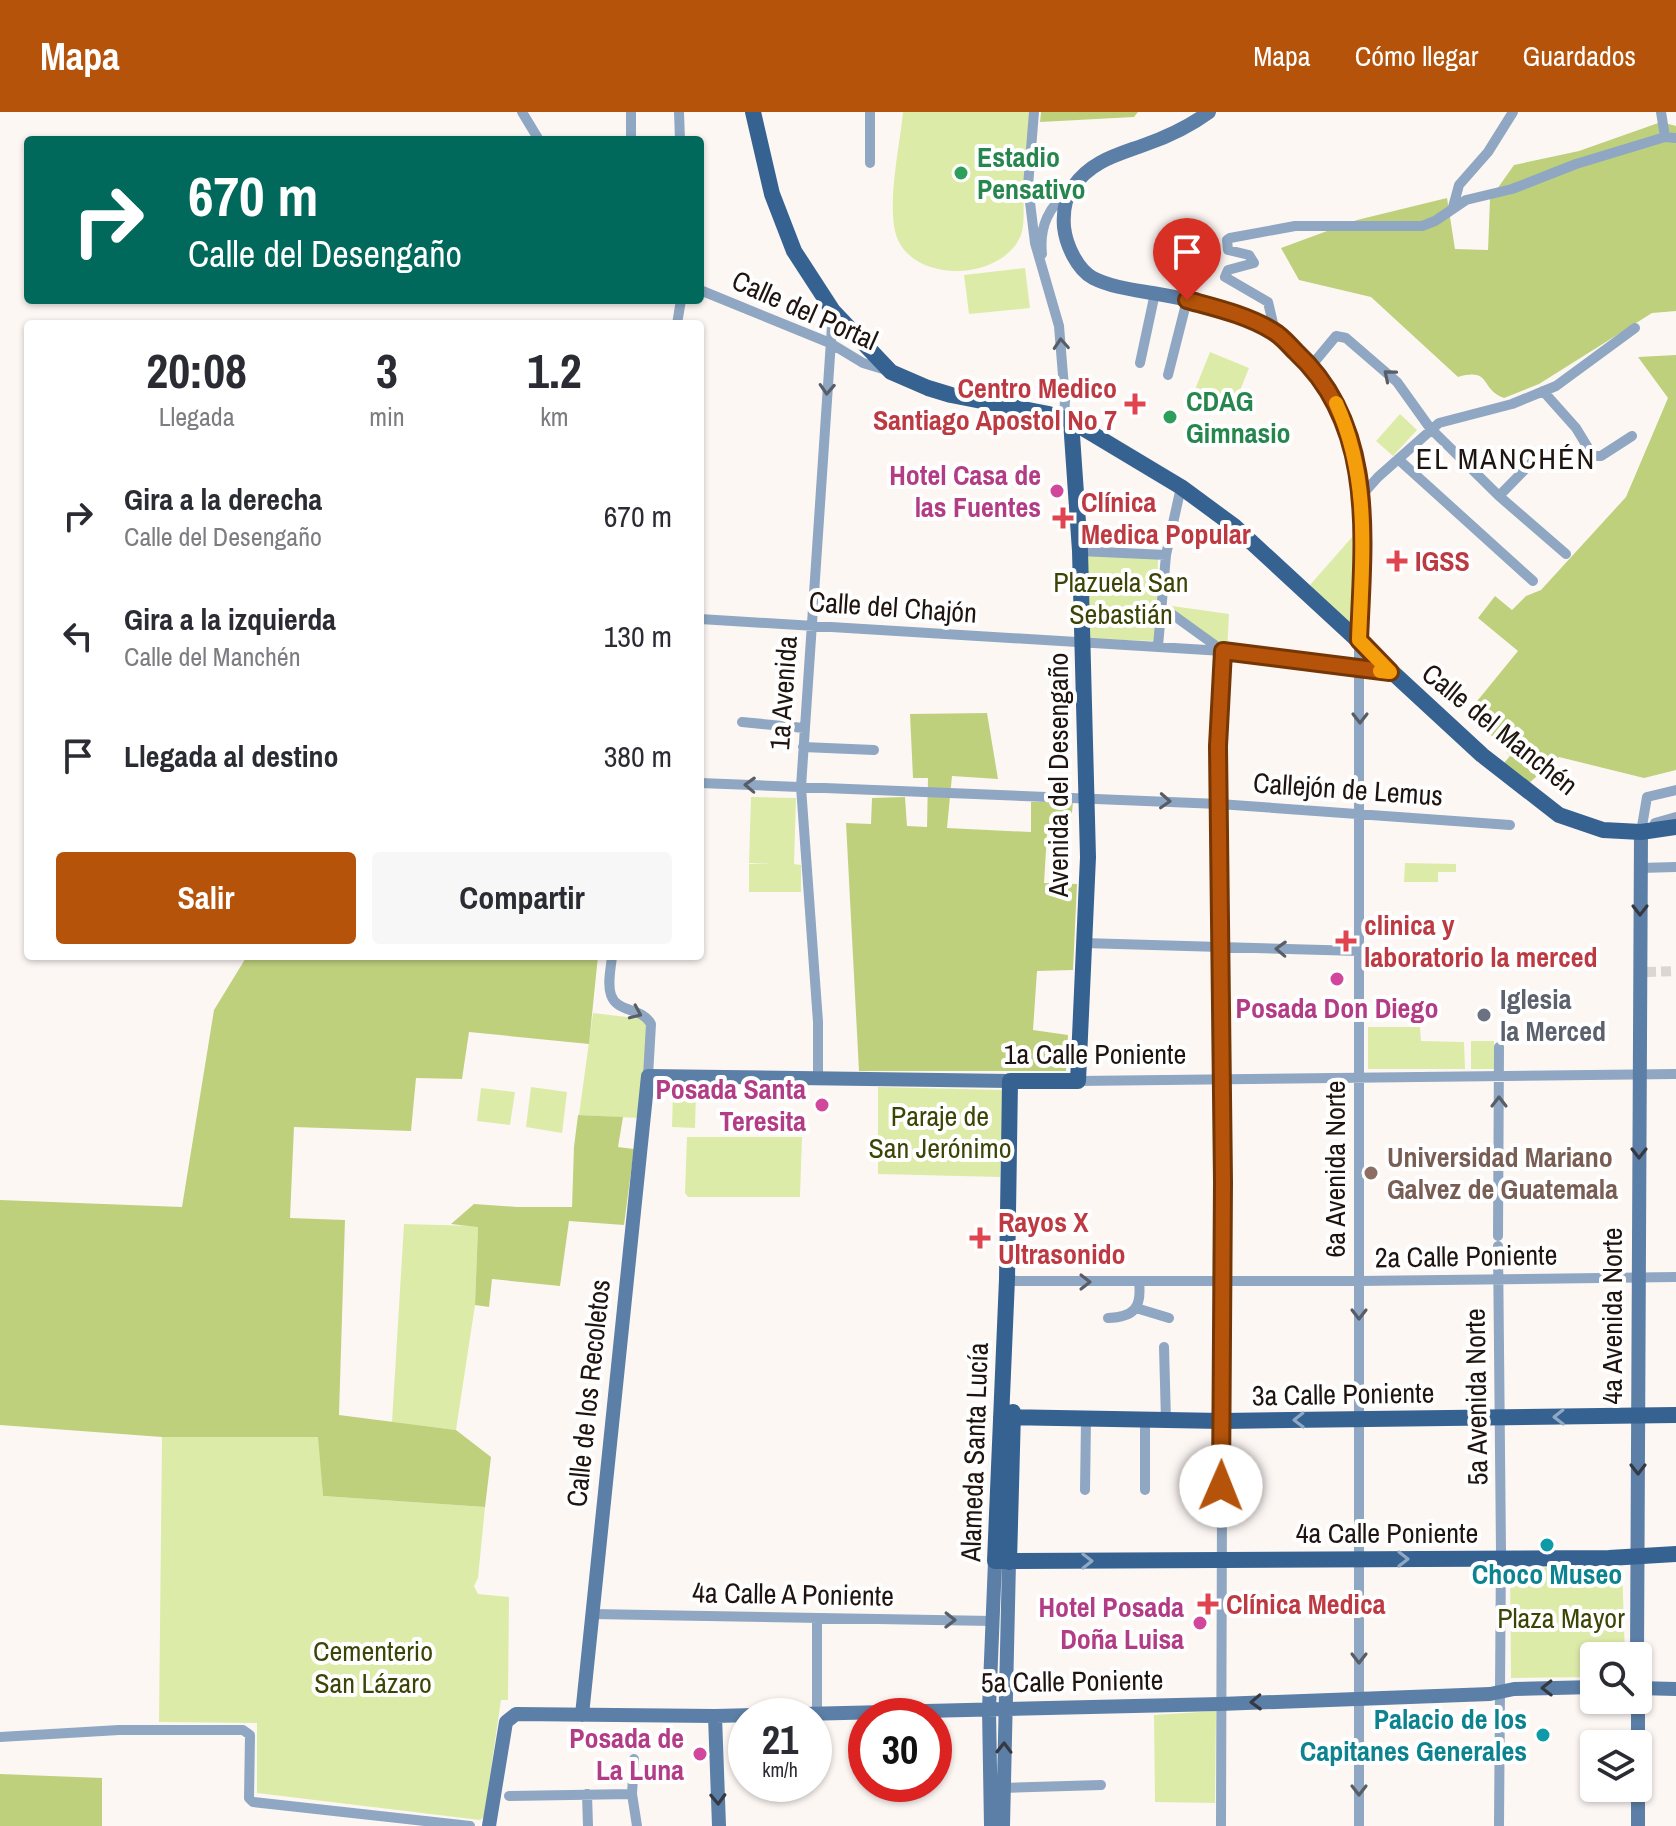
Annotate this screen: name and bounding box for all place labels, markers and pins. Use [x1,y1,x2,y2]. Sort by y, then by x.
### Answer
place label: Estadio Pensativo [977,138,1085,208]
marker: Estadio Pensativo [952,164,970,182]
pin [1153,218,1221,300]
place label: Centro Medico Santiago Apostol No 7 [873,369,1117,439]
place label: CDAG Gimnasio [1186,382,1291,452]
marker: Centro Medico Santiago Apostol No 7 [1124,393,1146,415]
marker: CDAG Gimnasio [1161,408,1179,426]
place label: Hotel Casa de las Fuentes [889,456,1041,526]
marker: Hotel Casa de las Fuentes [1048,482,1066,500]
place label: Clínica Medica Popular [1081,483,1251,553]
marker: Clínica Medica Popular [1052,507,1074,529]
place label: IGSS [1415,542,1470,580]
marker: IGSS [1386,550,1408,572]
place label: clinica y laboratorio la merced [1364,906,1598,976]
marker: clinica y laboratorio la merced [1335,930,1357,952]
marker: Posada Don Diego [1328,970,1346,988]
place label: Iglesia la Merced [1500,980,1606,1050]
place label: Posada Don Diego [1236,989,1438,1027]
marker: Iglesia la Merced [1475,1006,1493,1024]
place label: Posada Santa Teresita [655,1070,806,1140]
marker: Posada Santa Teresita [813,1096,831,1114]
place label: Universidad Mariano Galvez de Guatemala [1387,1138,1618,1208]
marker: Universidad Mariano Galvez de Guatemala [1362,1164,1380,1182]
place label: Rayos X Ultrasonido [998,1203,1126,1273]
marker: Rayos X Ultrasonido [969,1227,991,1249]
marker: Choco Museo [1538,1536,1556,1554]
place label: Choco Museo [1472,1555,1622,1593]
place label: Clínica Medica [1226,1585,1386,1623]
place label: Hotel Posada Doña Luisa [1039,1588,1184,1658]
marker: Clínica Medica [1197,1593,1219,1615]
marker: Hotel Posada Doña Luisa [1191,1614,1209,1632]
place label: Palacio de los Capitanes Generales [1300,1700,1527,1770]
place label: Posada de La Luna [569,1719,684,1789]
marker: Palacio de los Capitanes Generales [1534,1726,1552,1744]
marker: Posada de La Luna [691,1745,709,1763]

